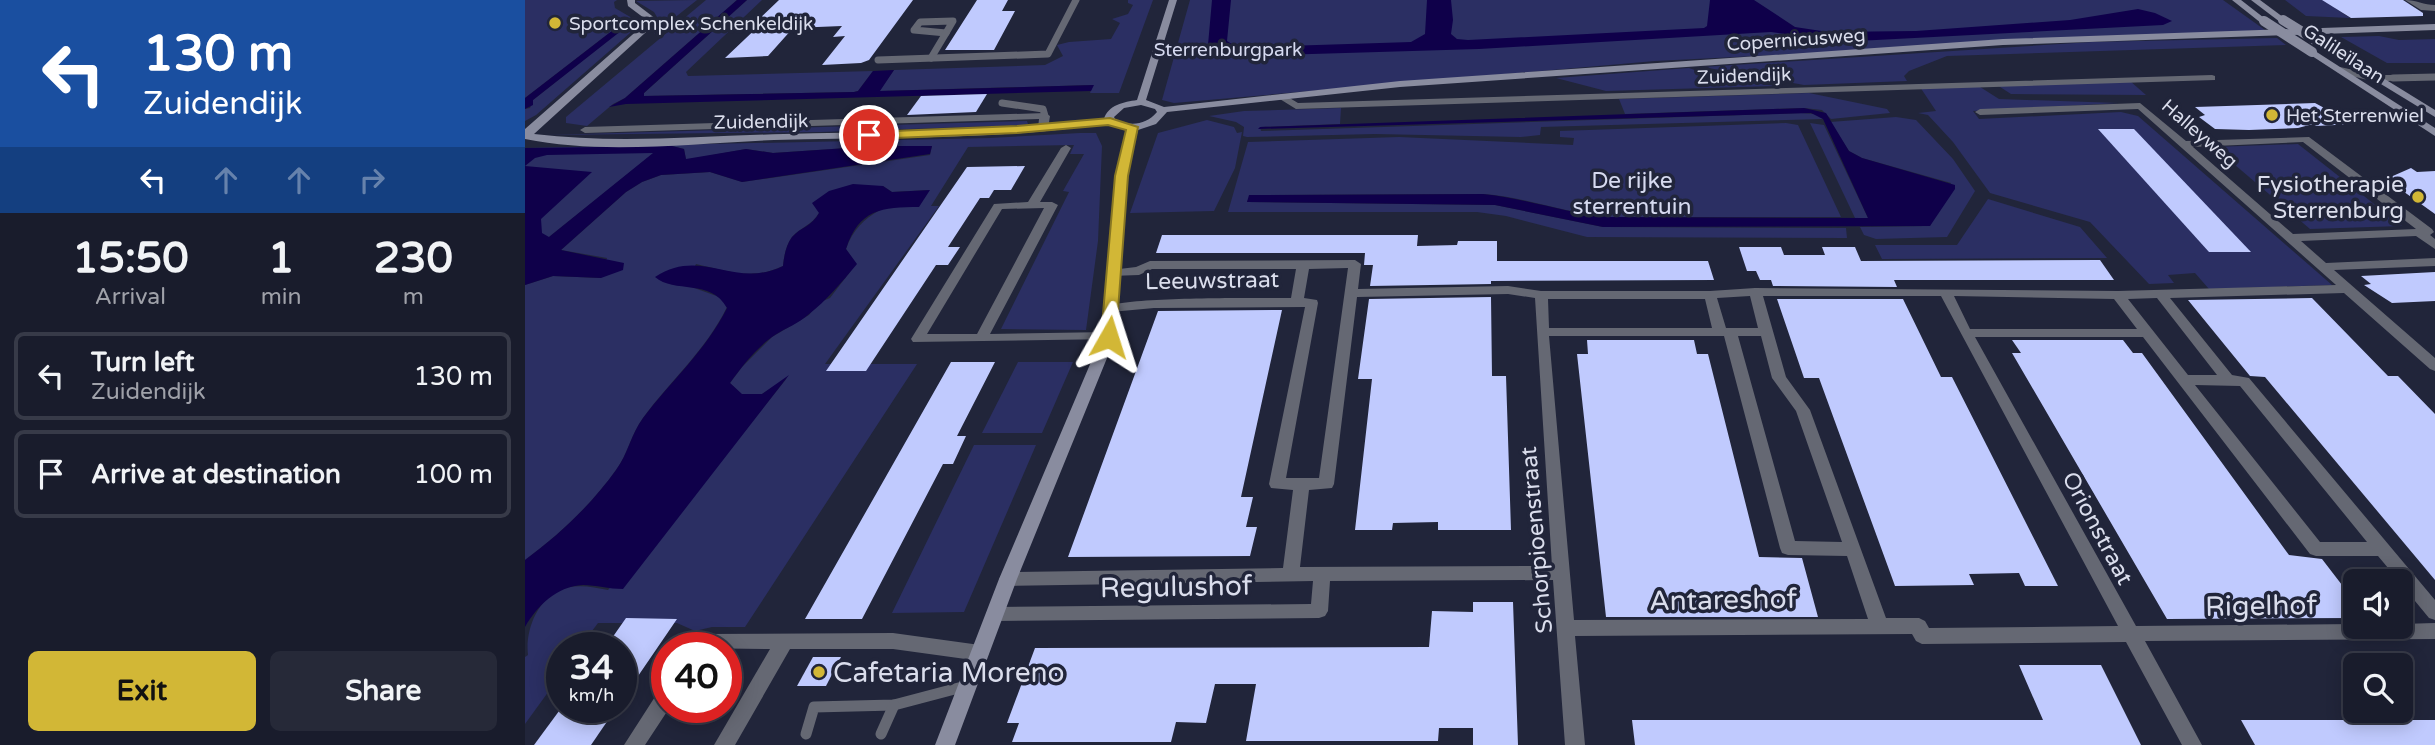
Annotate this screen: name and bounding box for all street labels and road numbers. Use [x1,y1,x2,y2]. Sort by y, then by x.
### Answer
street label: Galileïlaan [2299,19,2388,88]
street label: Copernicusweg [1726,24,1866,56]
street label: Zuidendijk [1696,63,1792,89]
street label: Halleyweg [2157,95,2242,173]
street label: Zuidendijk [714,110,809,134]
street label: Leeuwstraat [1145,266,1280,296]
street label: Schorpioenstraat [1515,445,1559,634]
street label: Orionstraat [2056,467,2139,590]
street label: Regulushof [1099,569,1253,605]
street label: Antareshof [1649,582,1798,618]
street label: Rigelhof [2205,588,2318,624]

